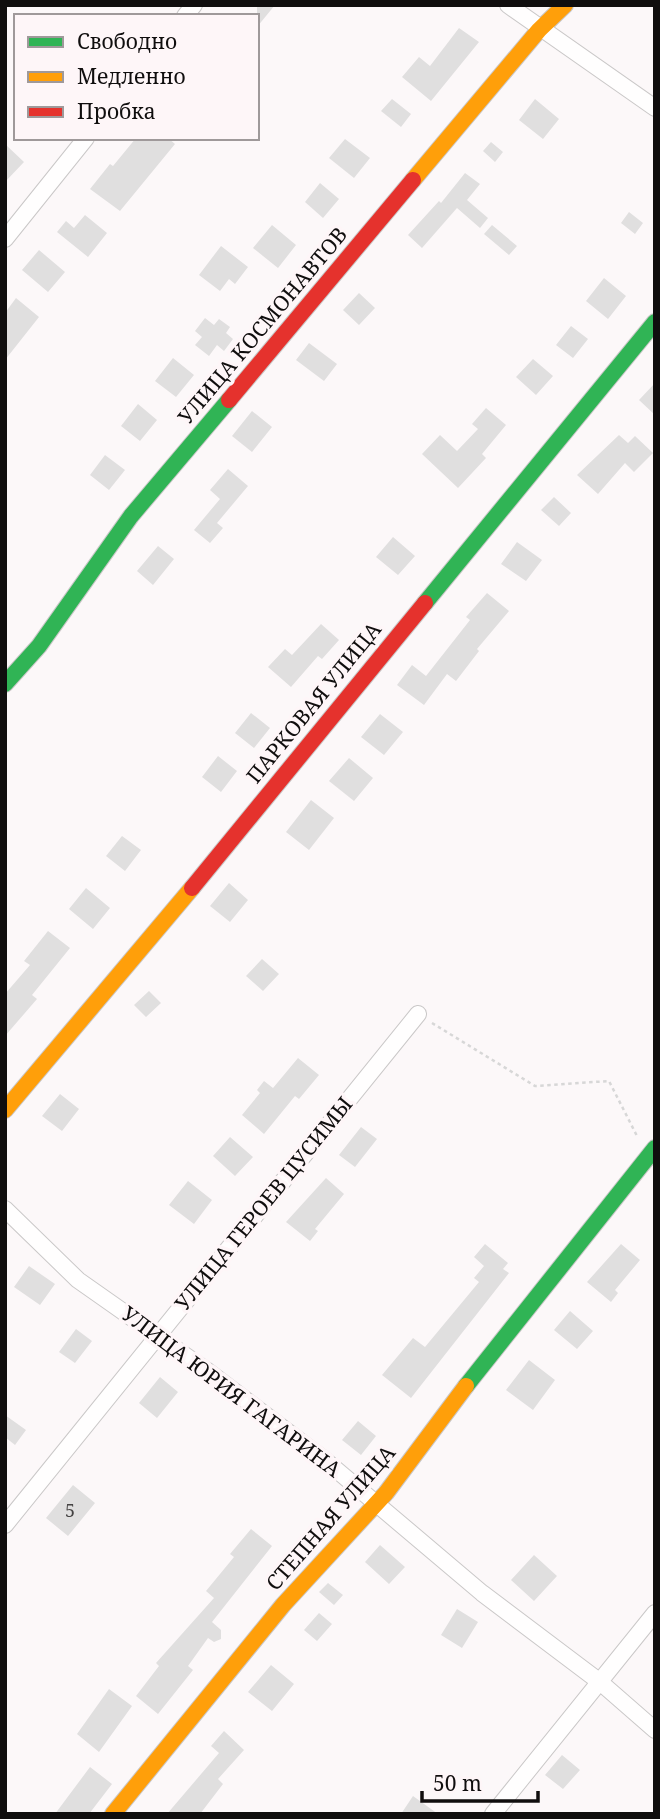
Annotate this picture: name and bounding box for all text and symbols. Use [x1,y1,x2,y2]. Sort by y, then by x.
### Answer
legend [14,14,259,140]
text: Свободно [77,27,177,55]
text: Медленно [77,62,186,90]
text: Пробка [77,97,156,125]
street label: УЛИЦА КОСМОНАВТОВ [171,221,353,430]
street label: ПАРКОВАЯ УЛИЦА [240,616,387,789]
street label: УЛИЦА ГЕРОЕВ ЦУСИМЫ [168,1090,358,1316]
street label: УЛИЦА ЮРИЯ ГАГАРИНА [116,1299,347,1483]
street label: СТЕПНАЯ УЛИЦА [259,1439,401,1596]
house number: 5 [65,1498,75,1522]
scale bar [422,1759,538,1803]
text: 50 m [433,1769,482,1797]

